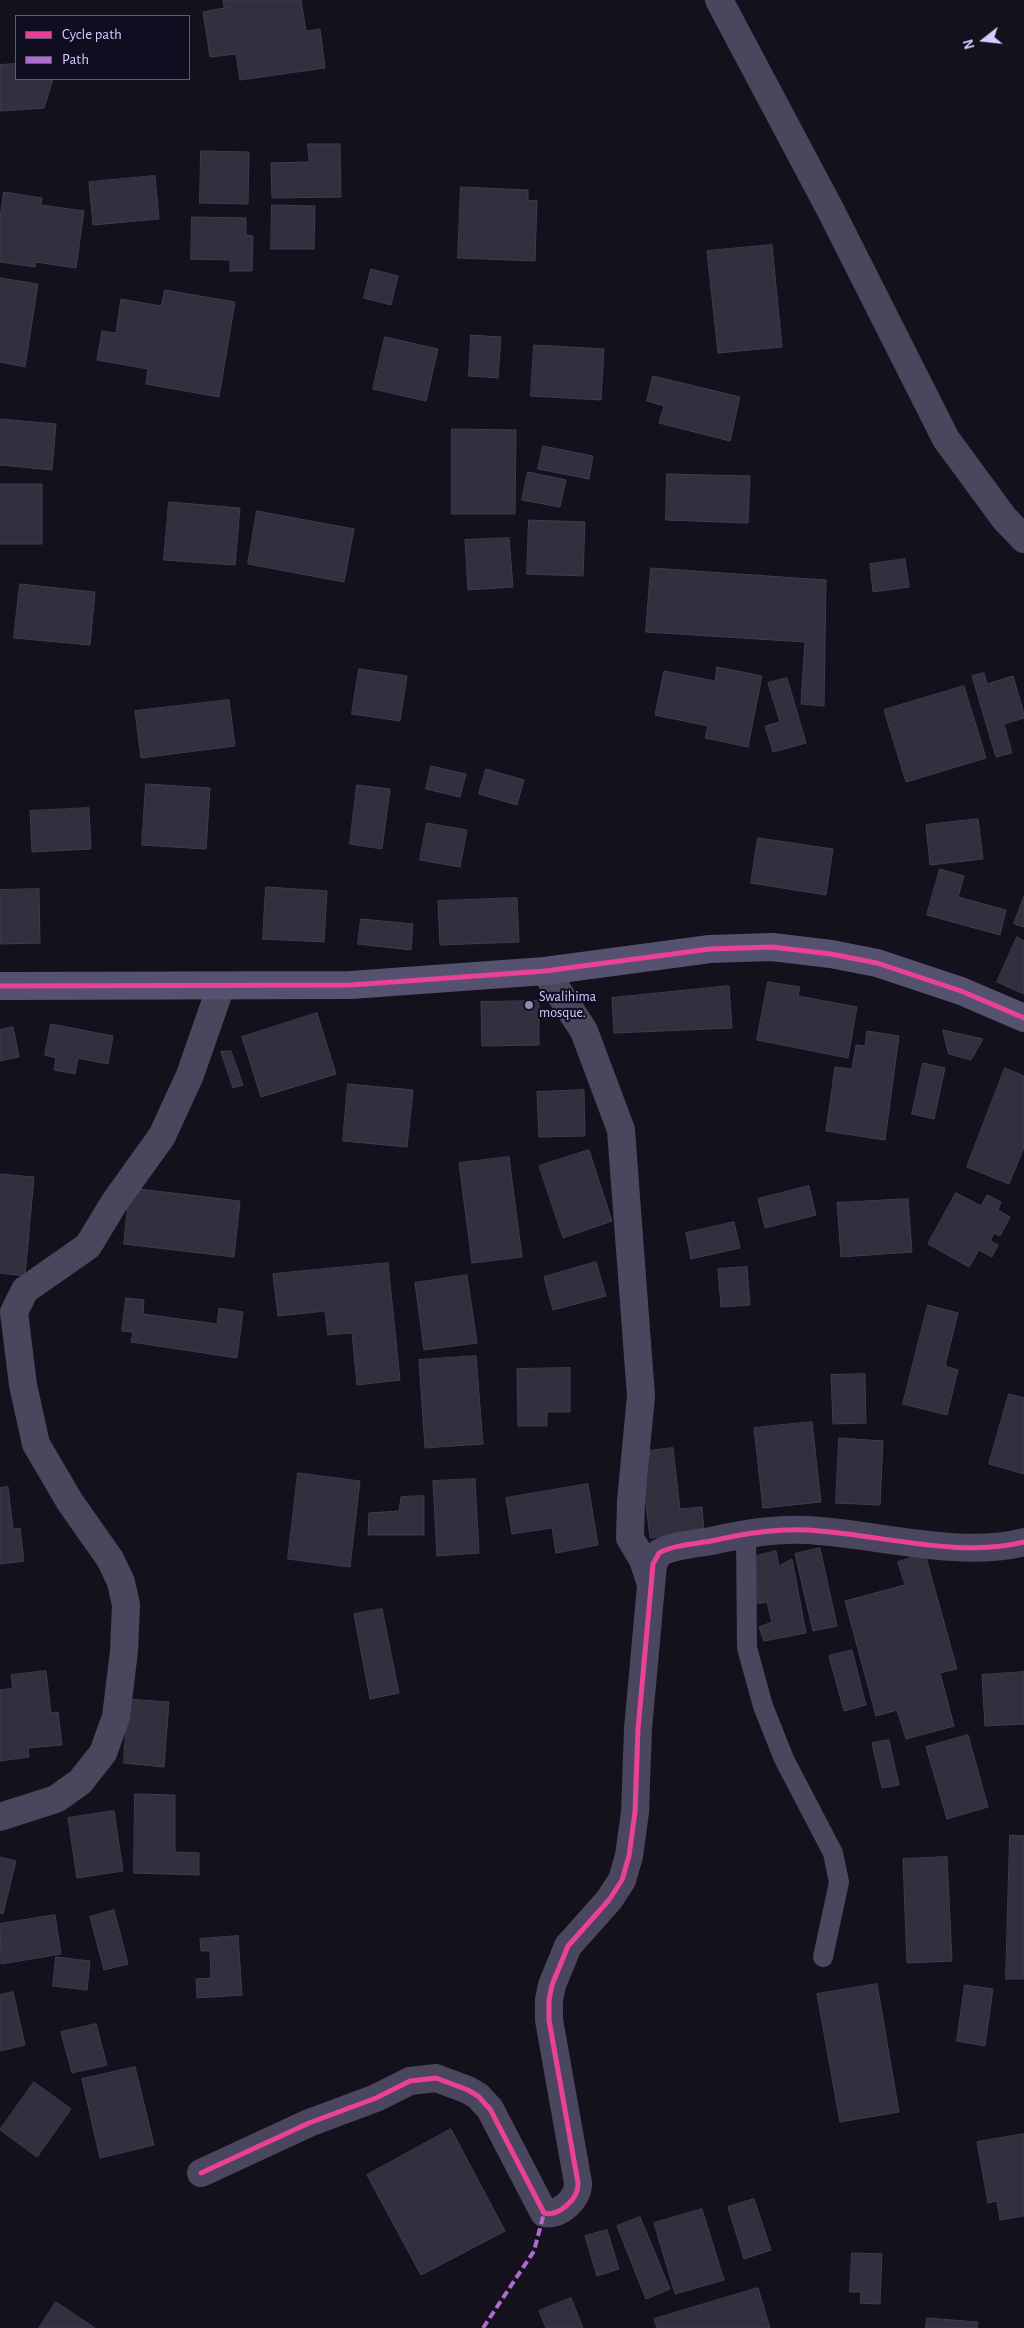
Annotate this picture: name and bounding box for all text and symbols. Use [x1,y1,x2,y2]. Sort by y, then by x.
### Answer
legend [15,15,190,80]
north arrow [959,15,1009,65]
text: Cycle path [62,27,122,42]
text: N [962,38,978,51]
text: Path [62,52,89,67]
place label: Swalihima mosque. [539,989,596,1022]
marker: Swalihima mosque. [523,999,535,1011]

